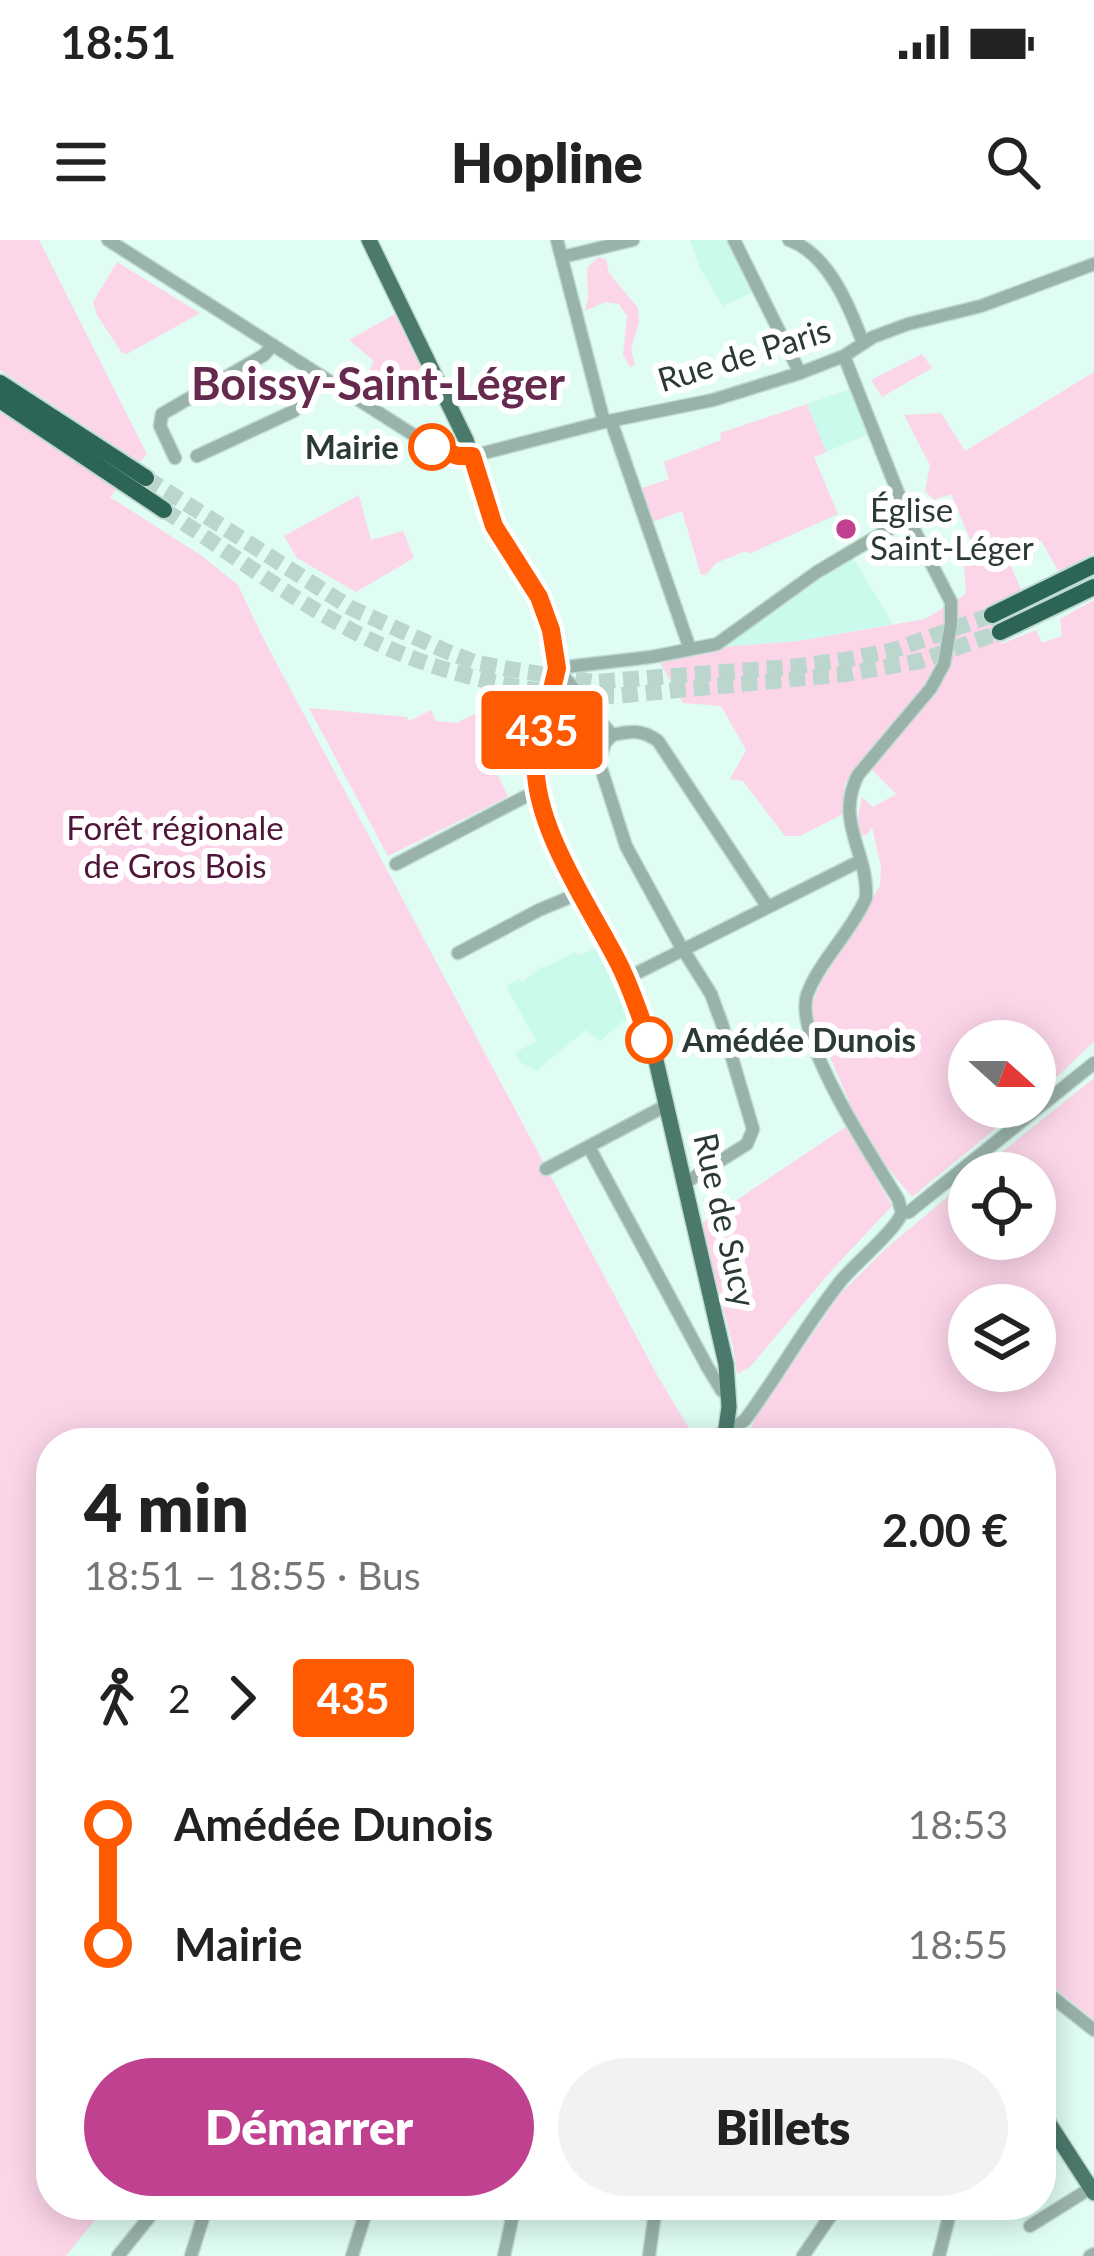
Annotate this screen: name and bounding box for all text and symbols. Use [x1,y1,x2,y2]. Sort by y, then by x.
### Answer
text: 18:51 [60,15,176,69]
icon: menu [48,129,114,195]
icon: search [980,129,1046,195]
text: Hopline [451,130,643,195]
street label: Rue de Paris [652,309,835,399]
district label: Boissy-Saint-Léger [191,356,565,410]
marker: Mairie [410,425,454,469]
place label: Mairie [305,426,399,466]
place label: Église Saint-Léger [870,489,1034,567]
marker: Église Saint-Léger [833,516,859,542]
line badge: 435 [473,691,611,769]
text: 435 [505,705,579,755]
park label: Forêt régionale de Gros Bois [66,807,284,885]
marker: Amédée Dunois [627,1018,671,1062]
place label: Amédée Dunois [681,1019,916,1059]
north arrow [948,1020,1056,1128]
map controls [948,1020,1056,1392]
street label: Rue de Sucy [687,1129,765,1311]
button: locate [948,1152,1056,1260]
button: layers [948,1284,1056,1392]
text: 4 min [84,1467,249,1546]
text: 2.00 € [882,1503,1008,1557]
text: 18:51 – 18:55 · Bus [84,1552,421,1598]
icon: walk [84,1665,150,1731]
icon: forward [209,1665,275,1731]
text: 435 [317,1673,390,1723]
text: 2 [168,1675,191,1721]
text: Amédée Dunois [174,1797,493,1851]
text: 18:53 [908,1801,1008,1847]
text: Mairie [174,1917,302,1971]
text: 18:55 [908,1921,1008,1967]
button: Démarrer [84,2058,534,2196]
button: Billets [558,2058,1008,2196]

